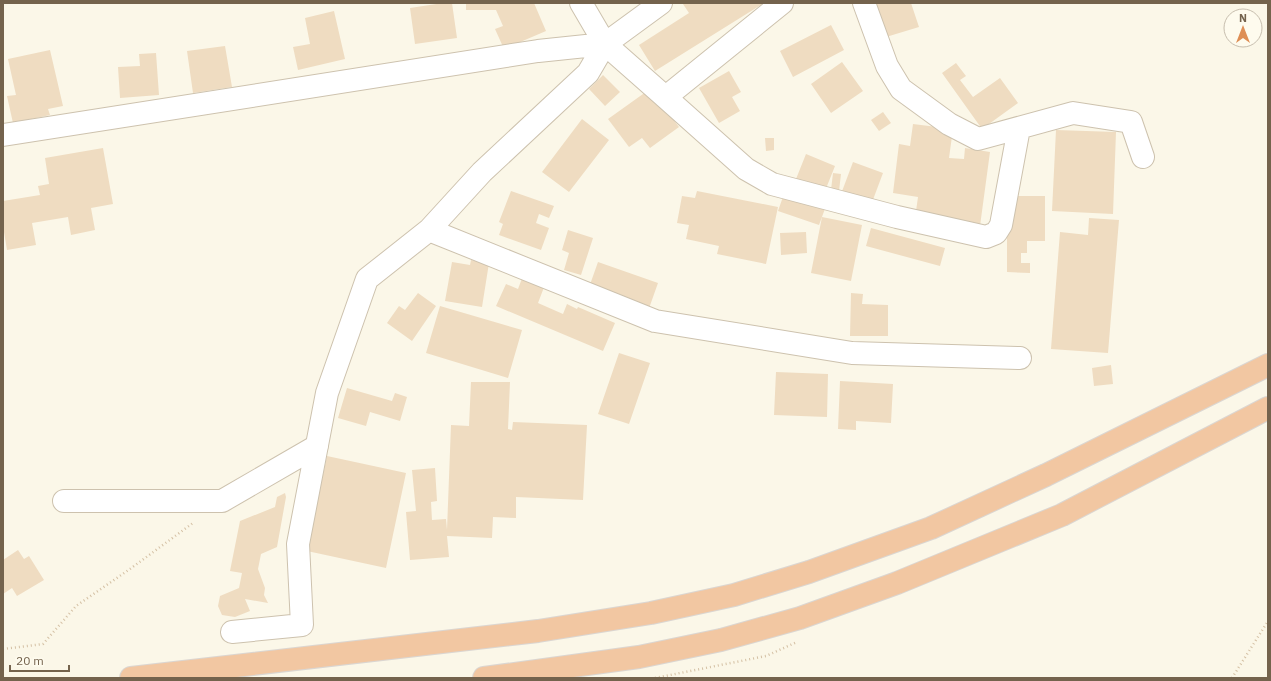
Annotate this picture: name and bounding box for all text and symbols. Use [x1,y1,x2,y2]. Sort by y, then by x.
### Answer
north arrow [1223,8,1263,48]
text: N [1239,11,1247,25]
scale bar [10,647,69,673]
text: 20 m [16,653,44,668]

